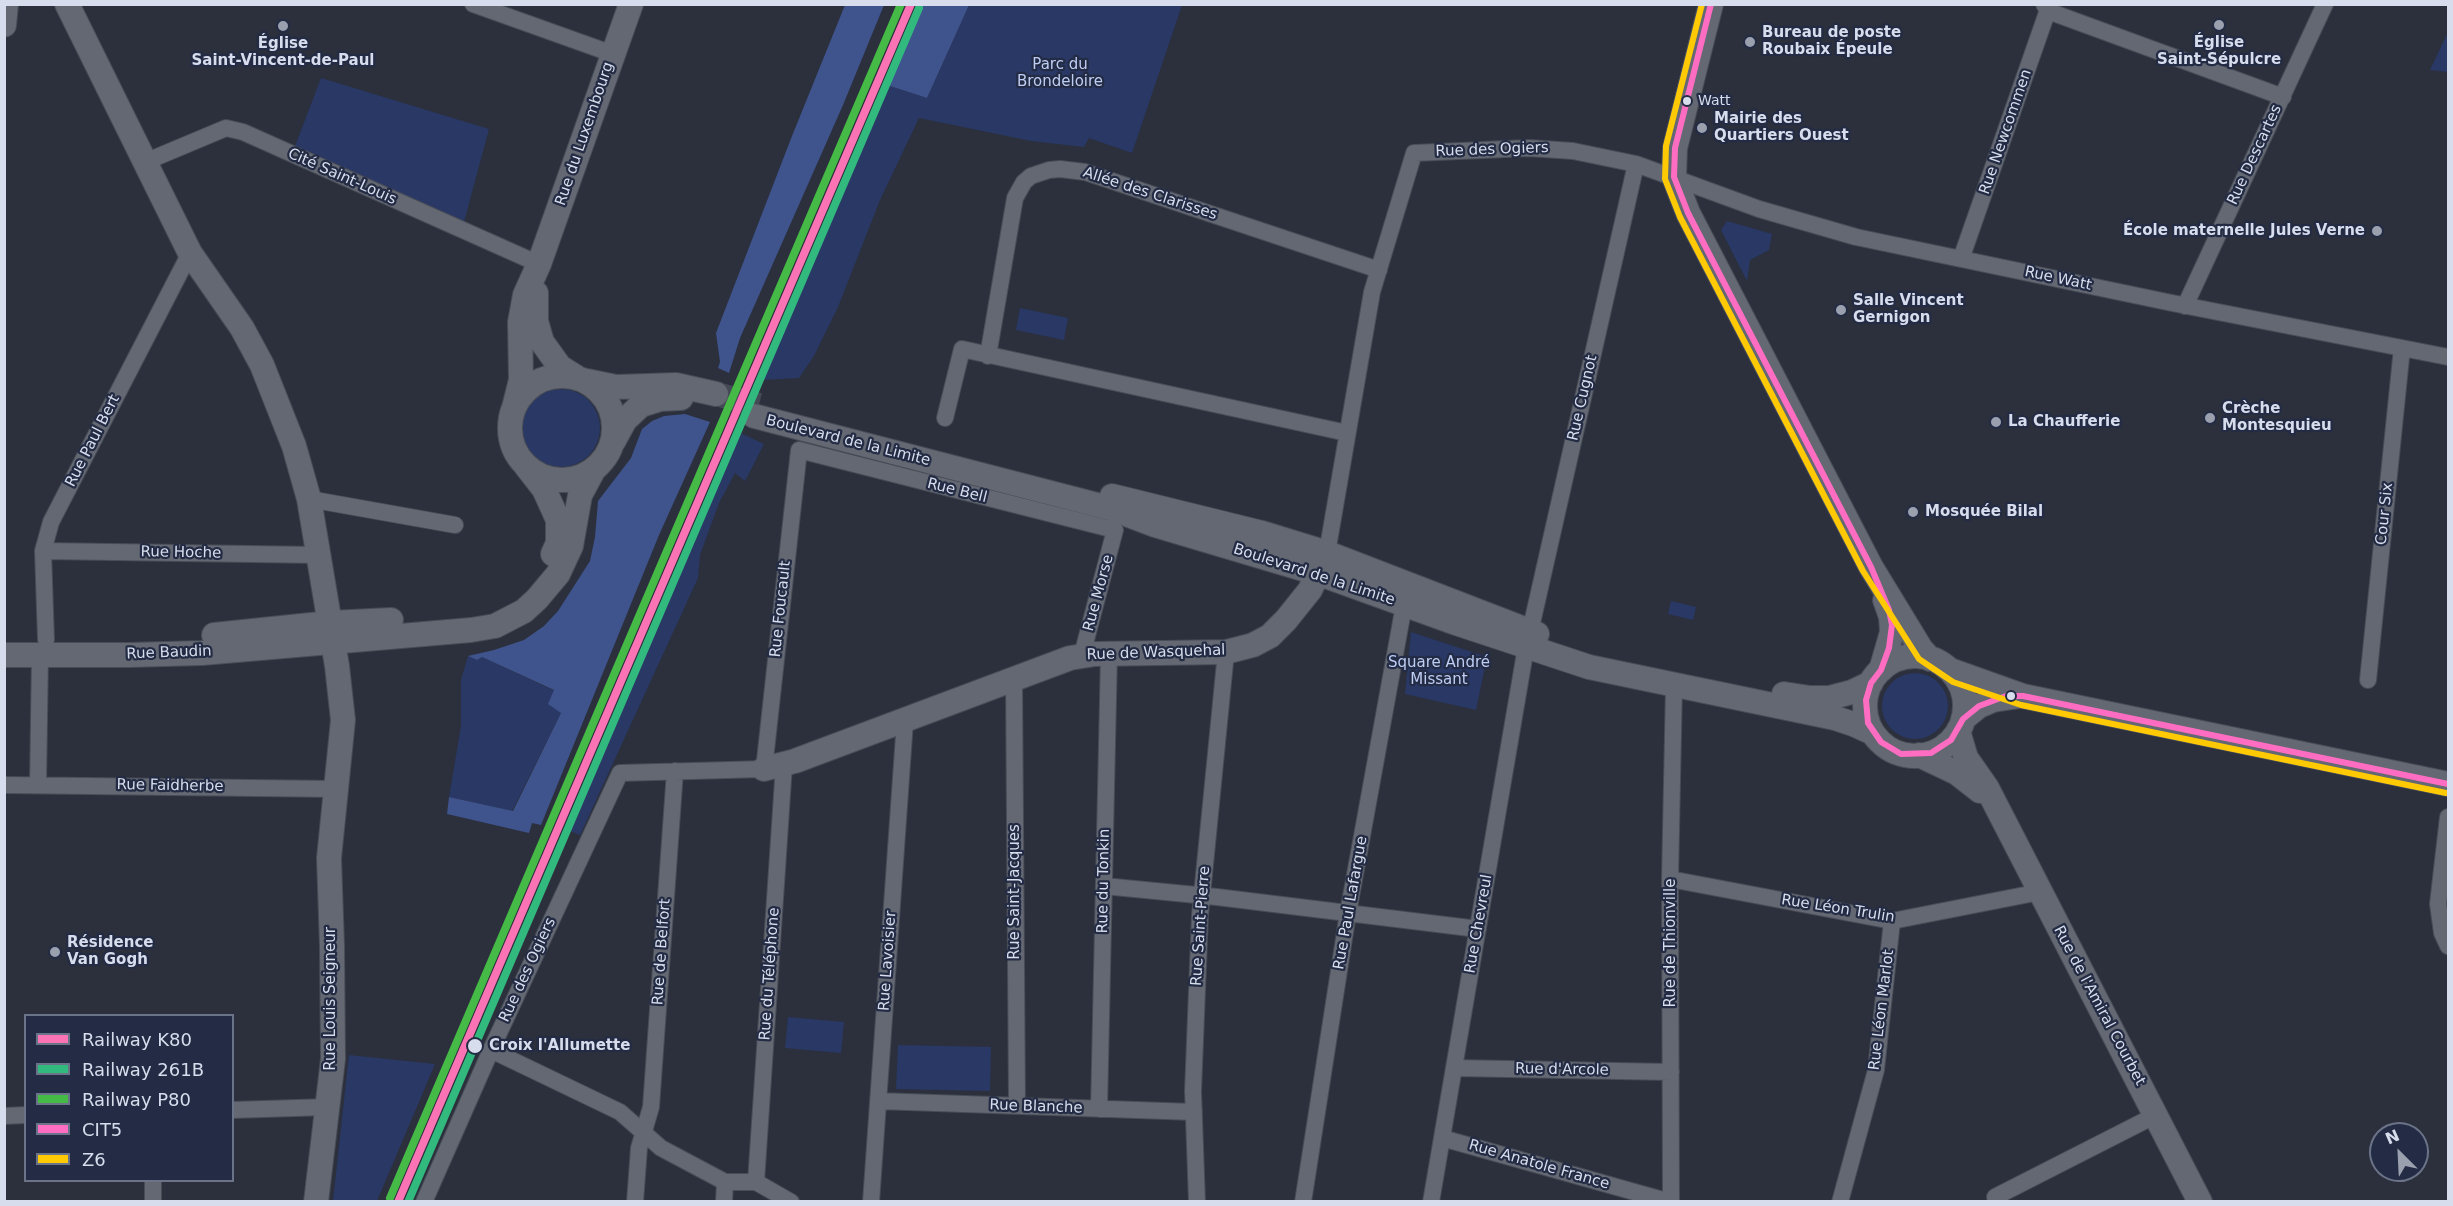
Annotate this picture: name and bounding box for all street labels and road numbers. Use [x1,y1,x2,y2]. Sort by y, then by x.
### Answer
street label: Rue du Luxembourg [552,60,618,208]
street label: Rue Newcommen [1976,67,2036,197]
street label: Rue Descartes [2224,102,2286,208]
street label: Rue des Ogiers [1435,139,1549,161]
street label: Cité Saint-Louis [285,145,399,209]
street label: Allée des Clarisses [1081,164,1219,224]
street label: Rue Watt [2023,263,2093,295]
street label: Rue Cugnot [1564,353,1602,443]
street label: Rue Paul Bert [62,392,124,490]
street label: Boulevard de la Limite [764,412,932,470]
street label: Rue Bell [925,475,989,507]
street label: Cour Six [2373,482,2397,546]
street label: Boulevard de la Limite [1231,540,1397,610]
street label: Rue Hoche [141,543,221,563]
street label: Rue Morse [1080,553,1118,633]
street label: Rue Foucault [767,560,795,658]
street label: Rue de Wasquehal [1086,642,1226,664]
street label: Rue Baudin [126,643,212,663]
street label: Rue Faidherbe [116,776,224,796]
street label: Rue Saint-Jacques [1006,824,1024,960]
street label: Rue du Tonkin [1094,828,1114,934]
street label: Rue Paul Lafargue [1330,835,1372,971]
street label: Rue Saint-Pierre [1188,866,1214,986]
street label: Rue Chevreul [1461,873,1497,975]
street label: Rue de Thionville [1662,879,1680,1007]
street label: Rue Léon Trulin [1780,891,1896,927]
street label: Rue de Belfort [649,898,675,1006]
street label: Rue du Téléphone [756,907,784,1041]
street label: Rue Lavoisier [876,910,900,1012]
street label: Rue des Ogiers [496,915,560,1025]
street label: Rue de l'Amiral Courbet [2049,923,2149,1089]
street label: Rue Louis Seigneur [322,927,340,1071]
street label: Rue Léon Marlot [1866,949,1898,1071]
street label: Rue d'Arcole [1515,1060,1609,1080]
street label: Rue Blanche [989,1096,1083,1118]
street label: Rue Anatole France [1467,1136,1611,1194]

